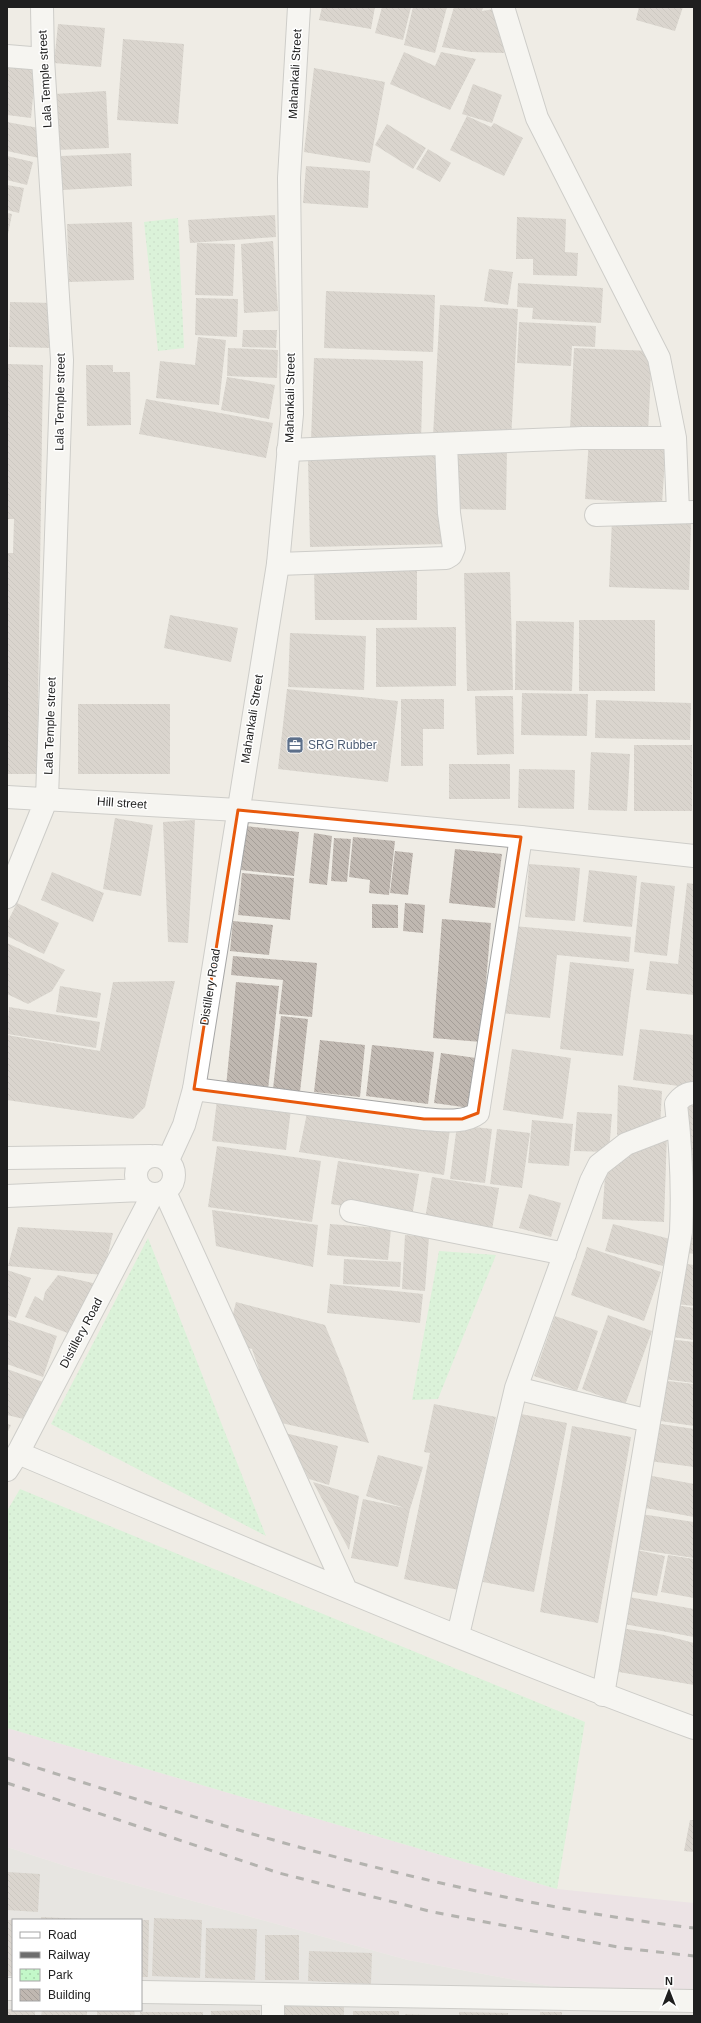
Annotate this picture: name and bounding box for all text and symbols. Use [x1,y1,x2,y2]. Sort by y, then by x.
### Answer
street label: Mahankali Street [286,28,304,119]
street label: Lala Temple street [35,29,55,128]
street label: Lala Temple street [52,352,68,451]
street label: Mahankali Street [282,352,298,443]
street label: Mahankali Street [238,673,266,765]
street label: Lala Temple street [41,676,59,775]
office icon: SRG Rubber [285,735,305,755]
place label: SRG Rubber [308,738,377,752]
street label: Hill street [97,794,148,812]
street label: Distillery Road [197,948,223,1026]
street label: Distillery Road [57,1296,105,1370]
legend [12,1919,142,2011]
text: Road [48,1928,77,1942]
text: Railway [48,1948,90,1962]
text: Park [48,1968,74,1982]
north arrow [649,1971,689,2011]
text: N [665,1975,673,1987]
text: Building [48,1988,91,2002]

